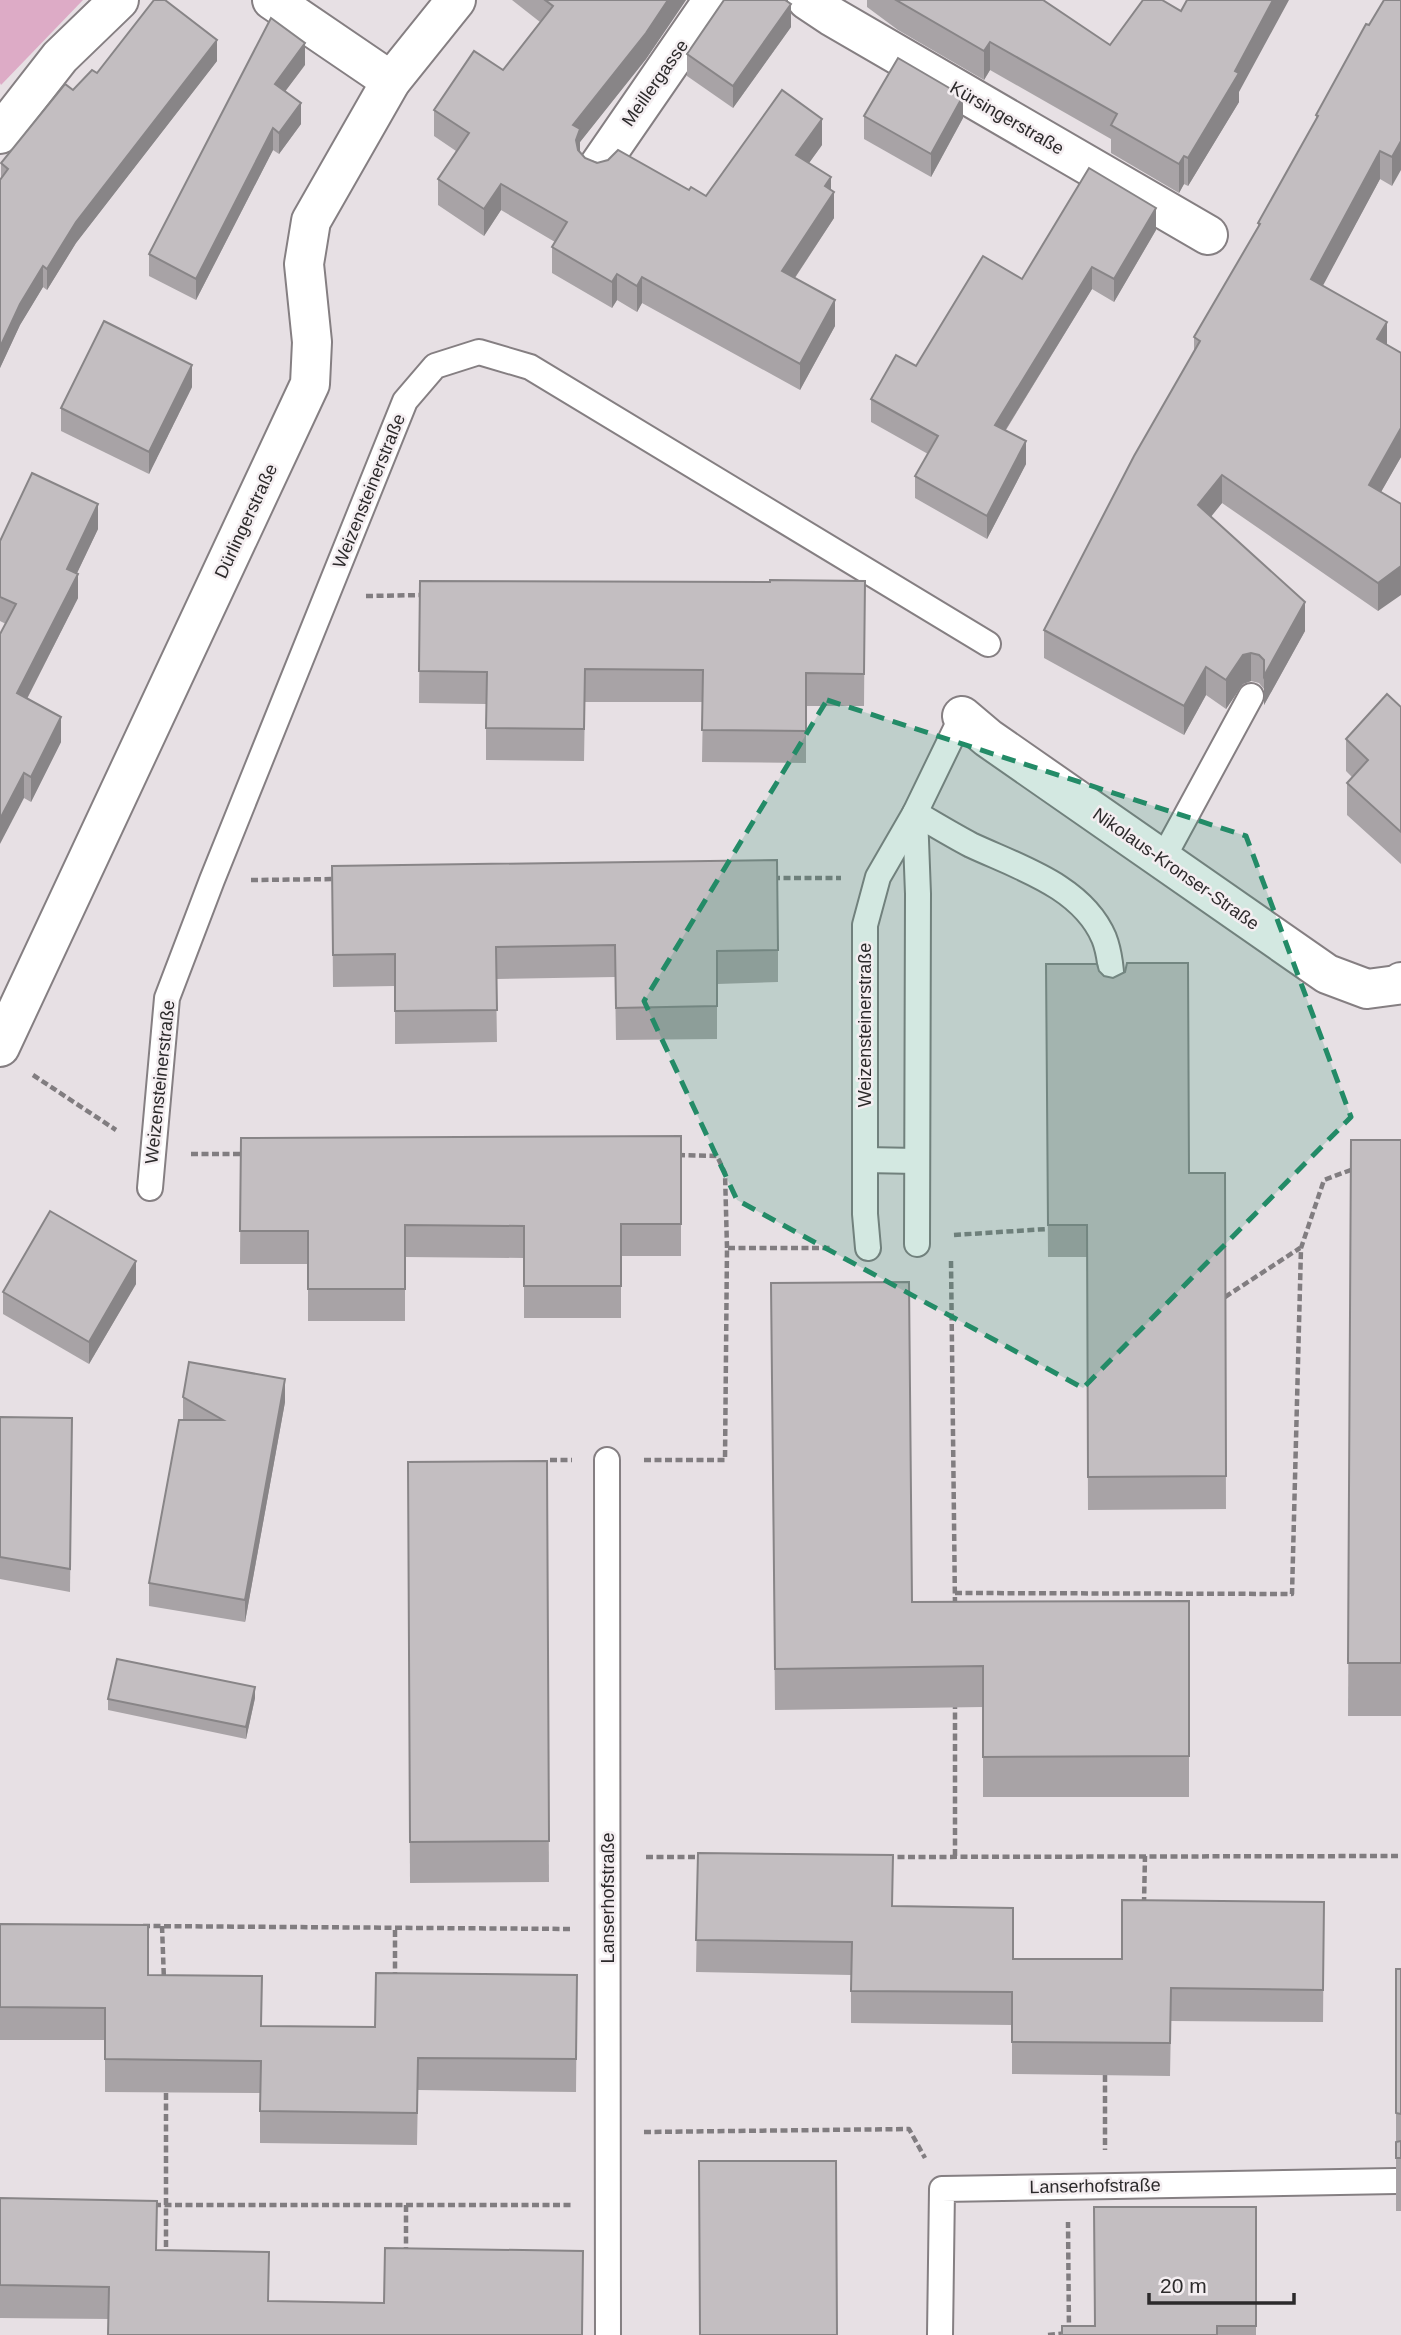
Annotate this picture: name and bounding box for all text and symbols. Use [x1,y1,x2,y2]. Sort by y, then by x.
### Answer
street label: Meillergasse [618,36,692,130]
street label: Kürsingerstraße [947,77,1067,159]
street label: Weizensteinerstraße [329,411,409,571]
street label: Dürlingerstraße [211,461,281,581]
street label: Nikolaus-Kronser-Straße [1089,804,1263,934]
street label: Weizensteinerstraße [855,943,875,1107]
street label: Weizensteinerstraße [141,999,179,1165]
street label: Lanserhofstraße [598,1832,618,1964]
street label: Lanserhofstraße [1029,2175,1161,2197]
scale bar [1149,2262,1294,2306]
text: 20 m [1160,2274,1207,2297]

